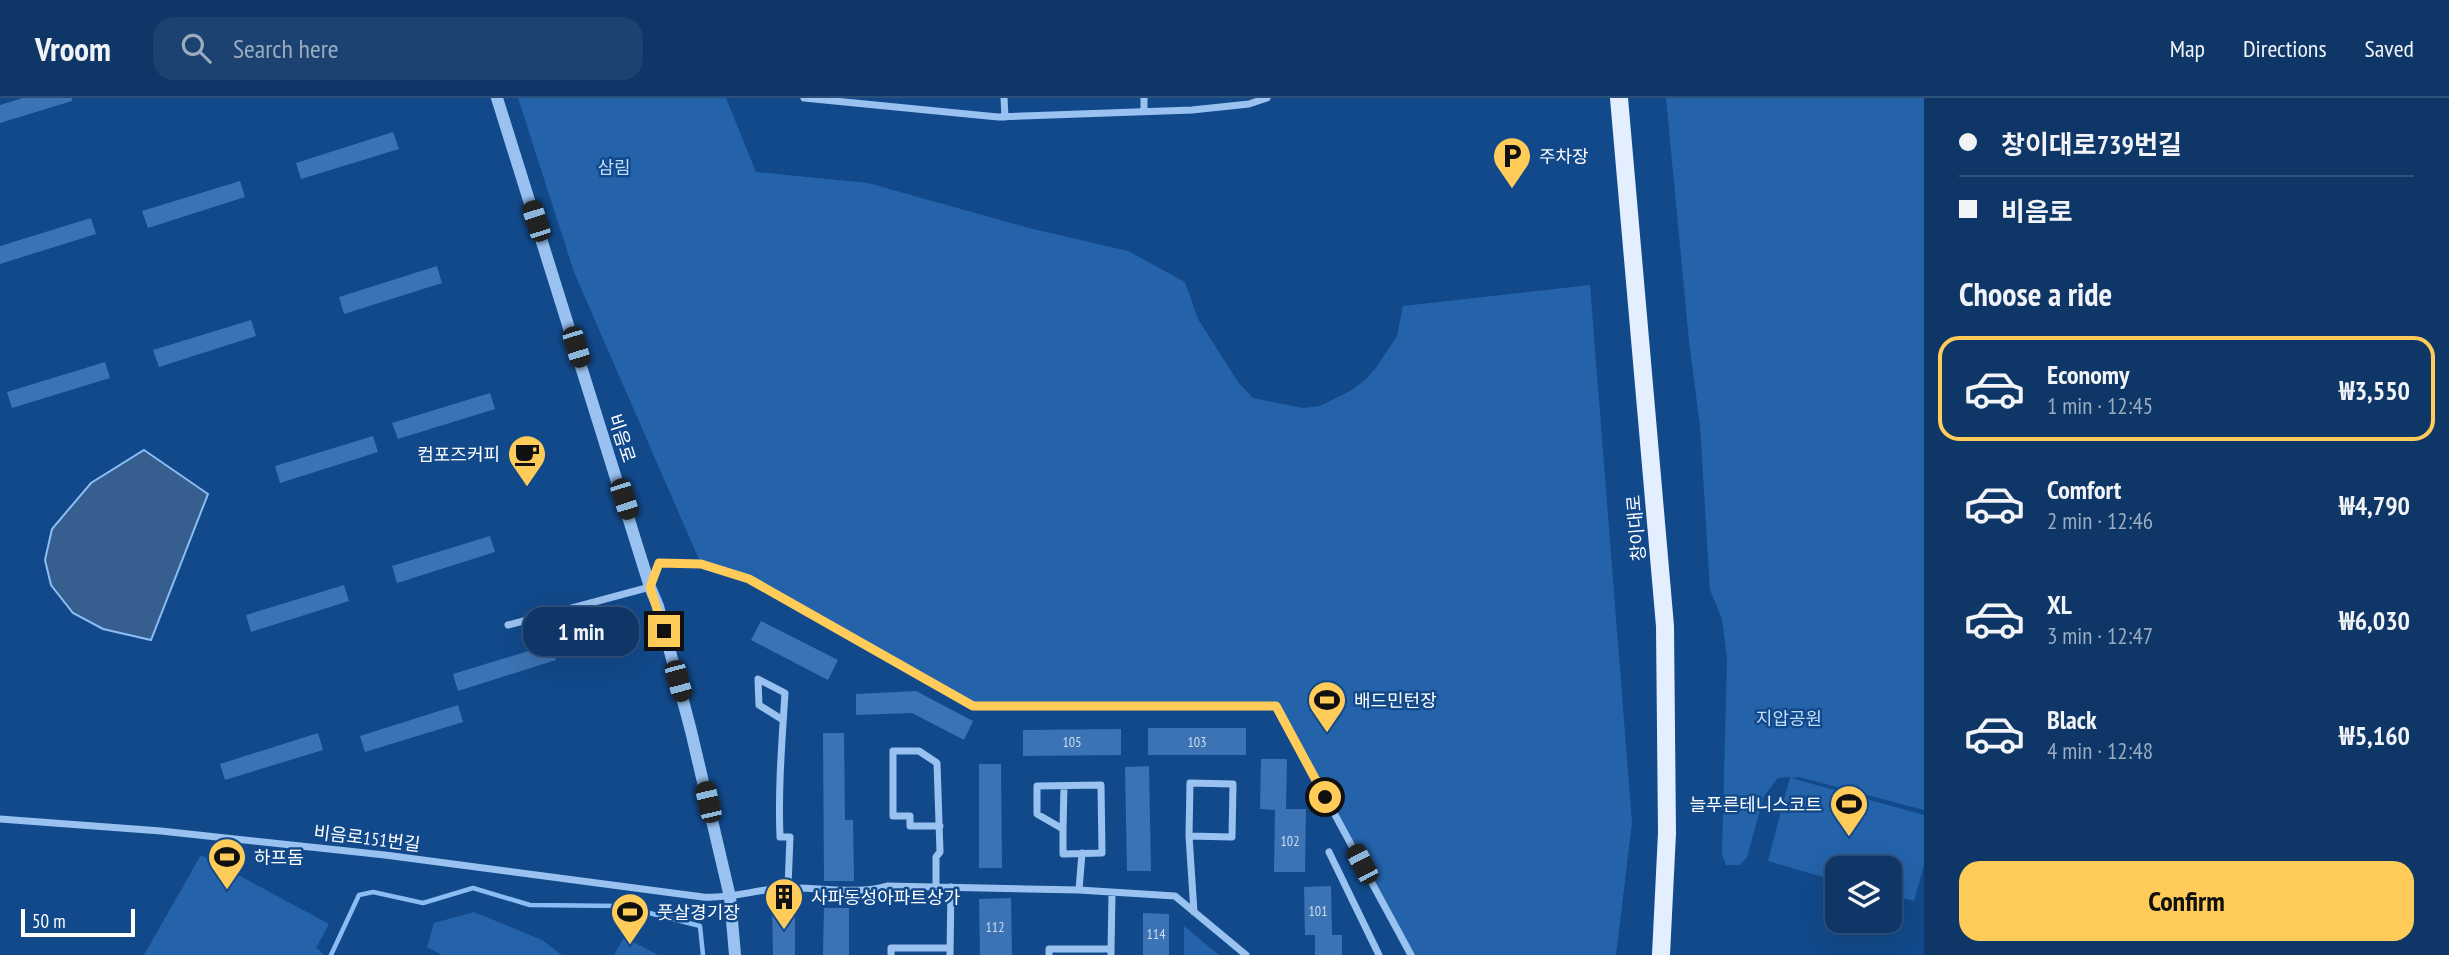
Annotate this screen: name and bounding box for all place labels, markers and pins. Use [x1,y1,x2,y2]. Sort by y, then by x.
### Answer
parking icon: 주차장 [1491,135,1533,190]
place label: 주차장 [1539,145,1589,168]
cafe icon: 컴포즈커피 [506,433,548,488]
place label: 컴포즈커피 [417,443,500,466]
sports icon: 배드민턴장 [1306,679,1348,734]
place label: 배드민턴장 [1354,689,1437,712]
sports icon: 늘푸른테니스코트 [1828,783,1870,838]
place label: 늘푸른테니스코트 [1690,793,1822,816]
sports icon: 하프돔 [206,836,248,891]
place label: 하프돔 [254,846,304,869]
building icon: 사파동성아파트상가 [763,876,805,931]
place label: 사파동성아파트상가 [811,886,960,909]
sports icon: 풋살경기장 [609,891,651,946]
place label: 풋살경기장 [657,901,740,924]

